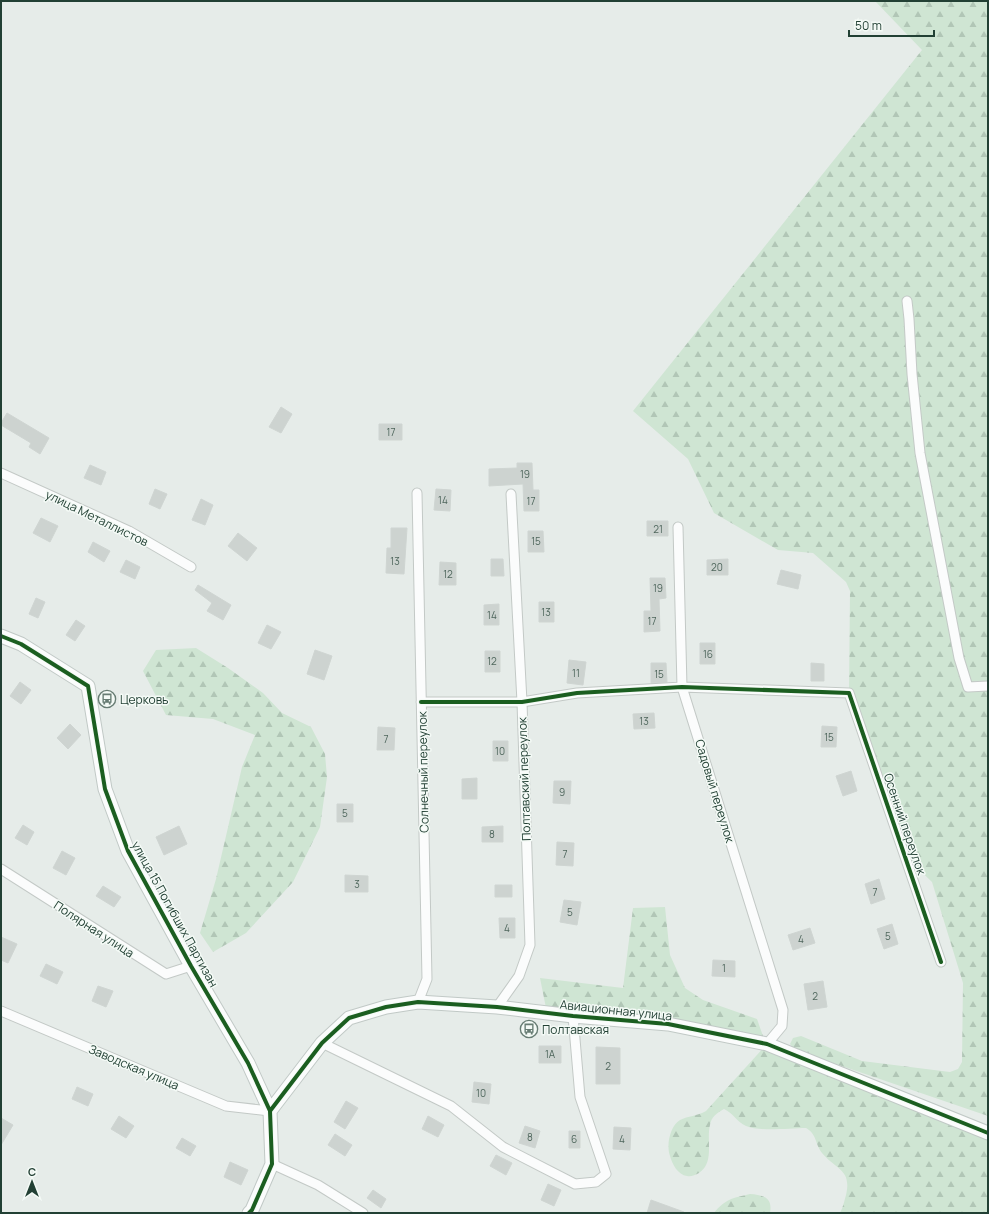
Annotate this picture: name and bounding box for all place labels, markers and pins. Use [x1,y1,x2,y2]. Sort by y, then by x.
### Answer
bus stop icon: Церковь [97,689,117,709]
place label: Церковь [120,691,169,708]
bus stop icon: Полтавская [519,1019,539,1039]
place label: Полтавская [542,1021,609,1038]

